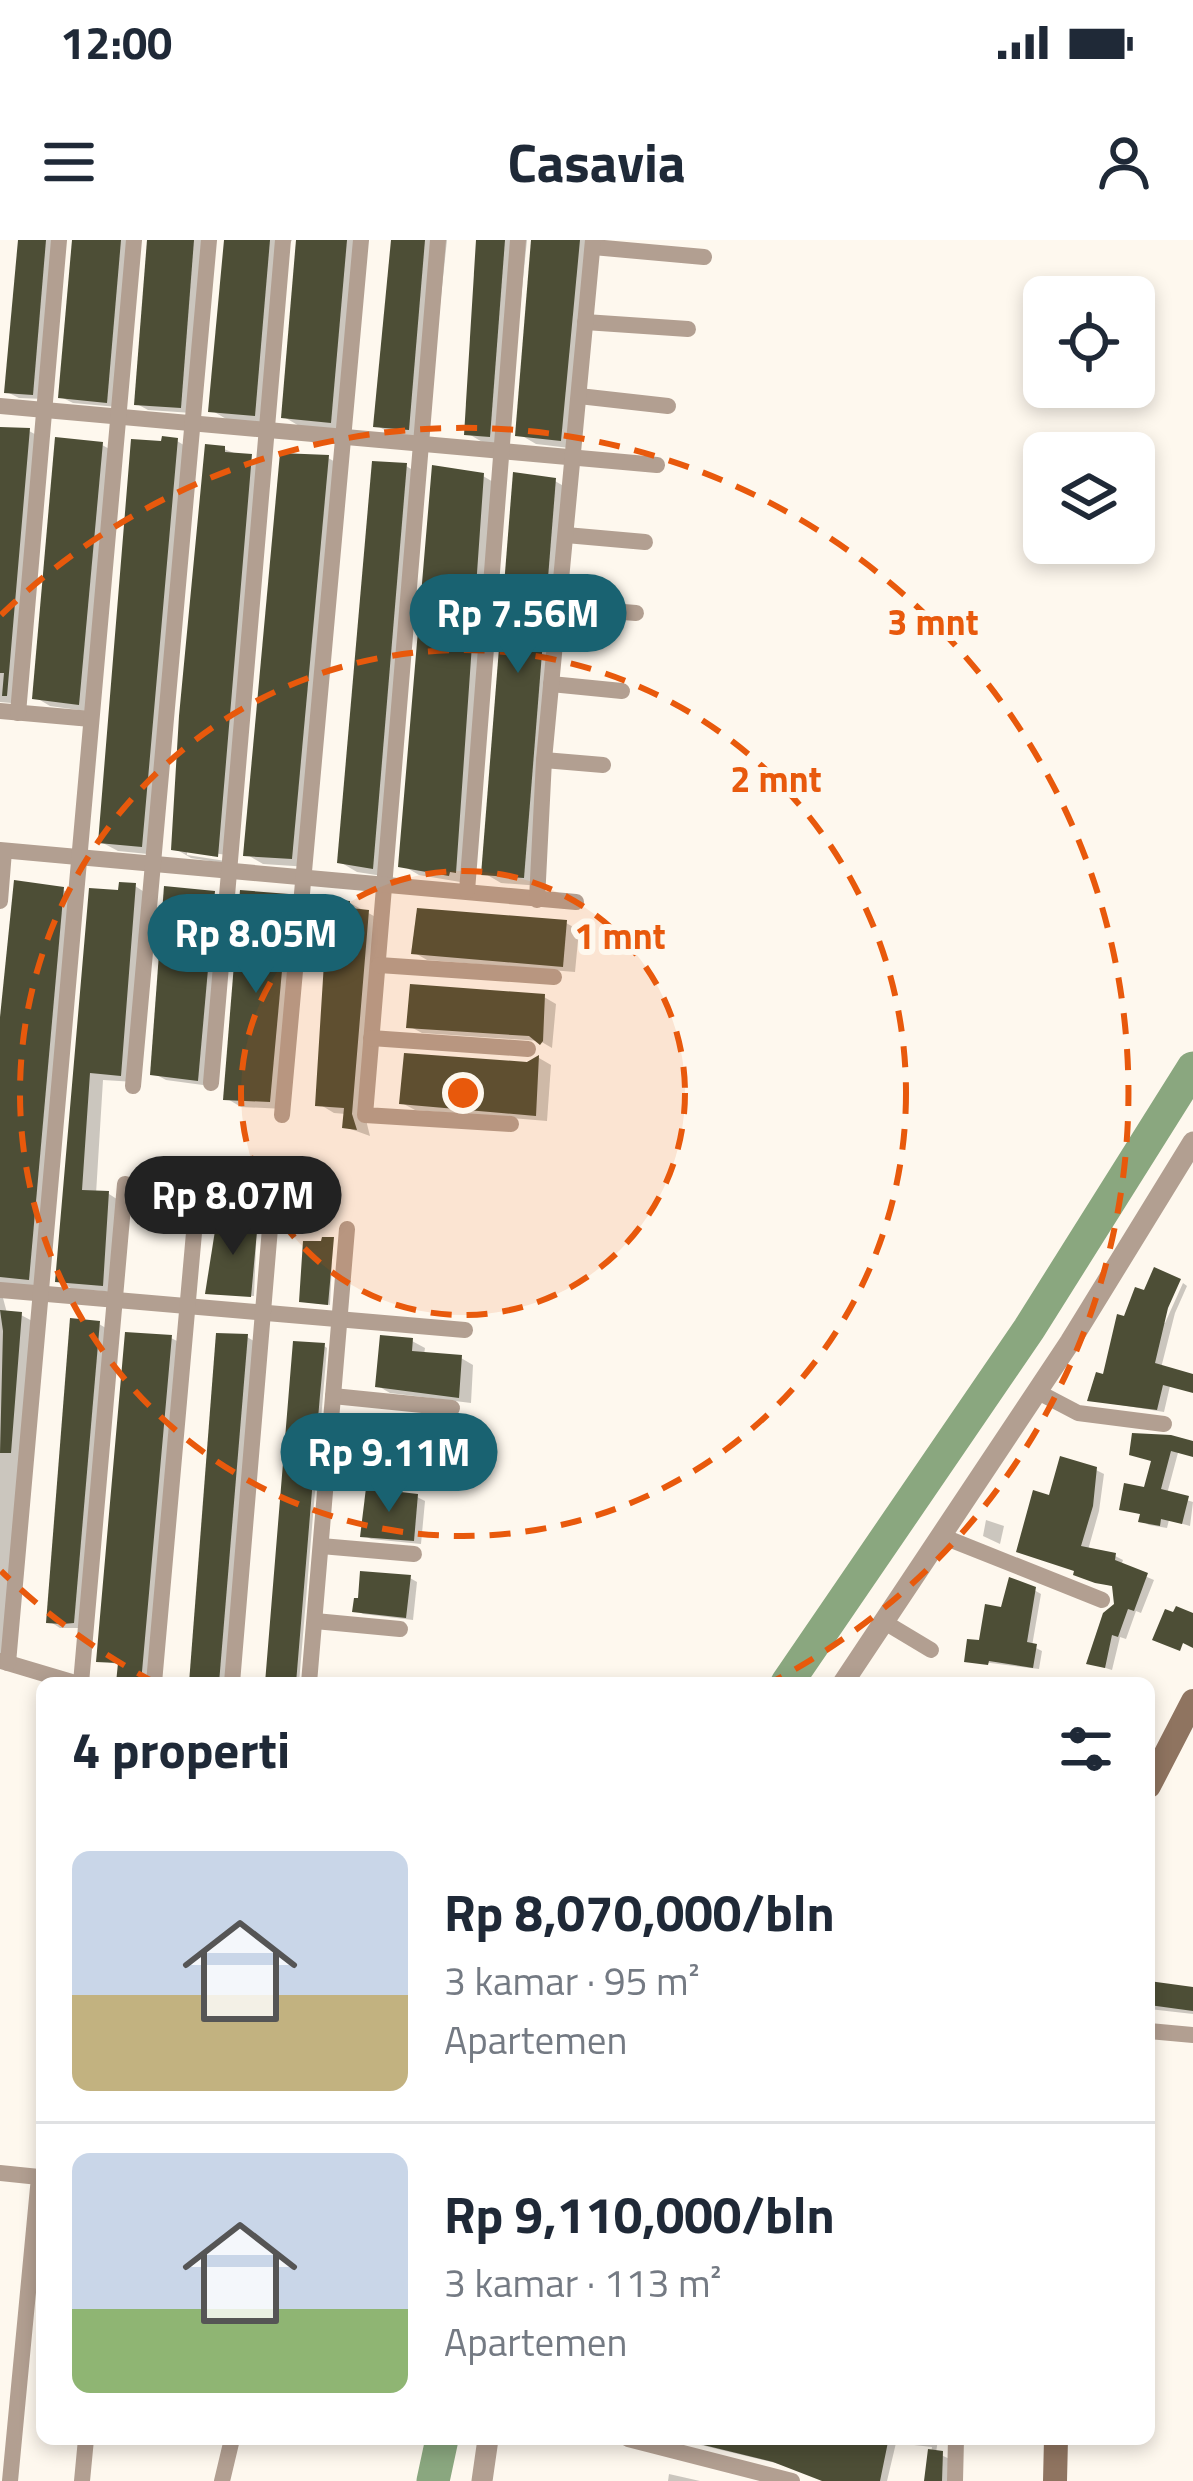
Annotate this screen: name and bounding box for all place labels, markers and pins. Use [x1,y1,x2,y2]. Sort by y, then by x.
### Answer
pin: Rp 7.56M [394,574,642,676]
pin: Rp 8.05M [132,894,380,996]
centre of rings [442,1072,484,1114]
pin: Rp 8.07M [109,1156,357,1258]
pin: Rp 9.11M [265,1413,513,1515]

